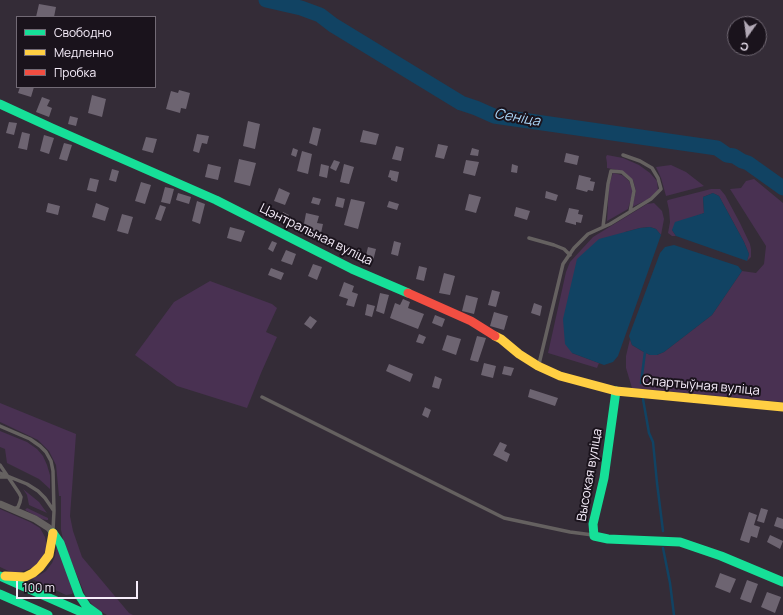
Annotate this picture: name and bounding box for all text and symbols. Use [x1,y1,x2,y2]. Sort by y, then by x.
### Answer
legend [16,16,156,88]
north arrow [727,16,767,56]
text: Свободно [54,24,112,41]
text: С [738,39,750,55]
text: Медленно [54,44,114,61]
text: Пробка [54,64,96,81]
water label: Сеніца [493,106,541,130]
street label: Цэнтральная вуліца [257,201,375,269]
street label: Спартыўная вуліца [642,373,760,399]
street label: Высокая вуліца [574,427,606,523]
scale bar [18,573,140,599]
text: 100 m [23,579,55,596]

